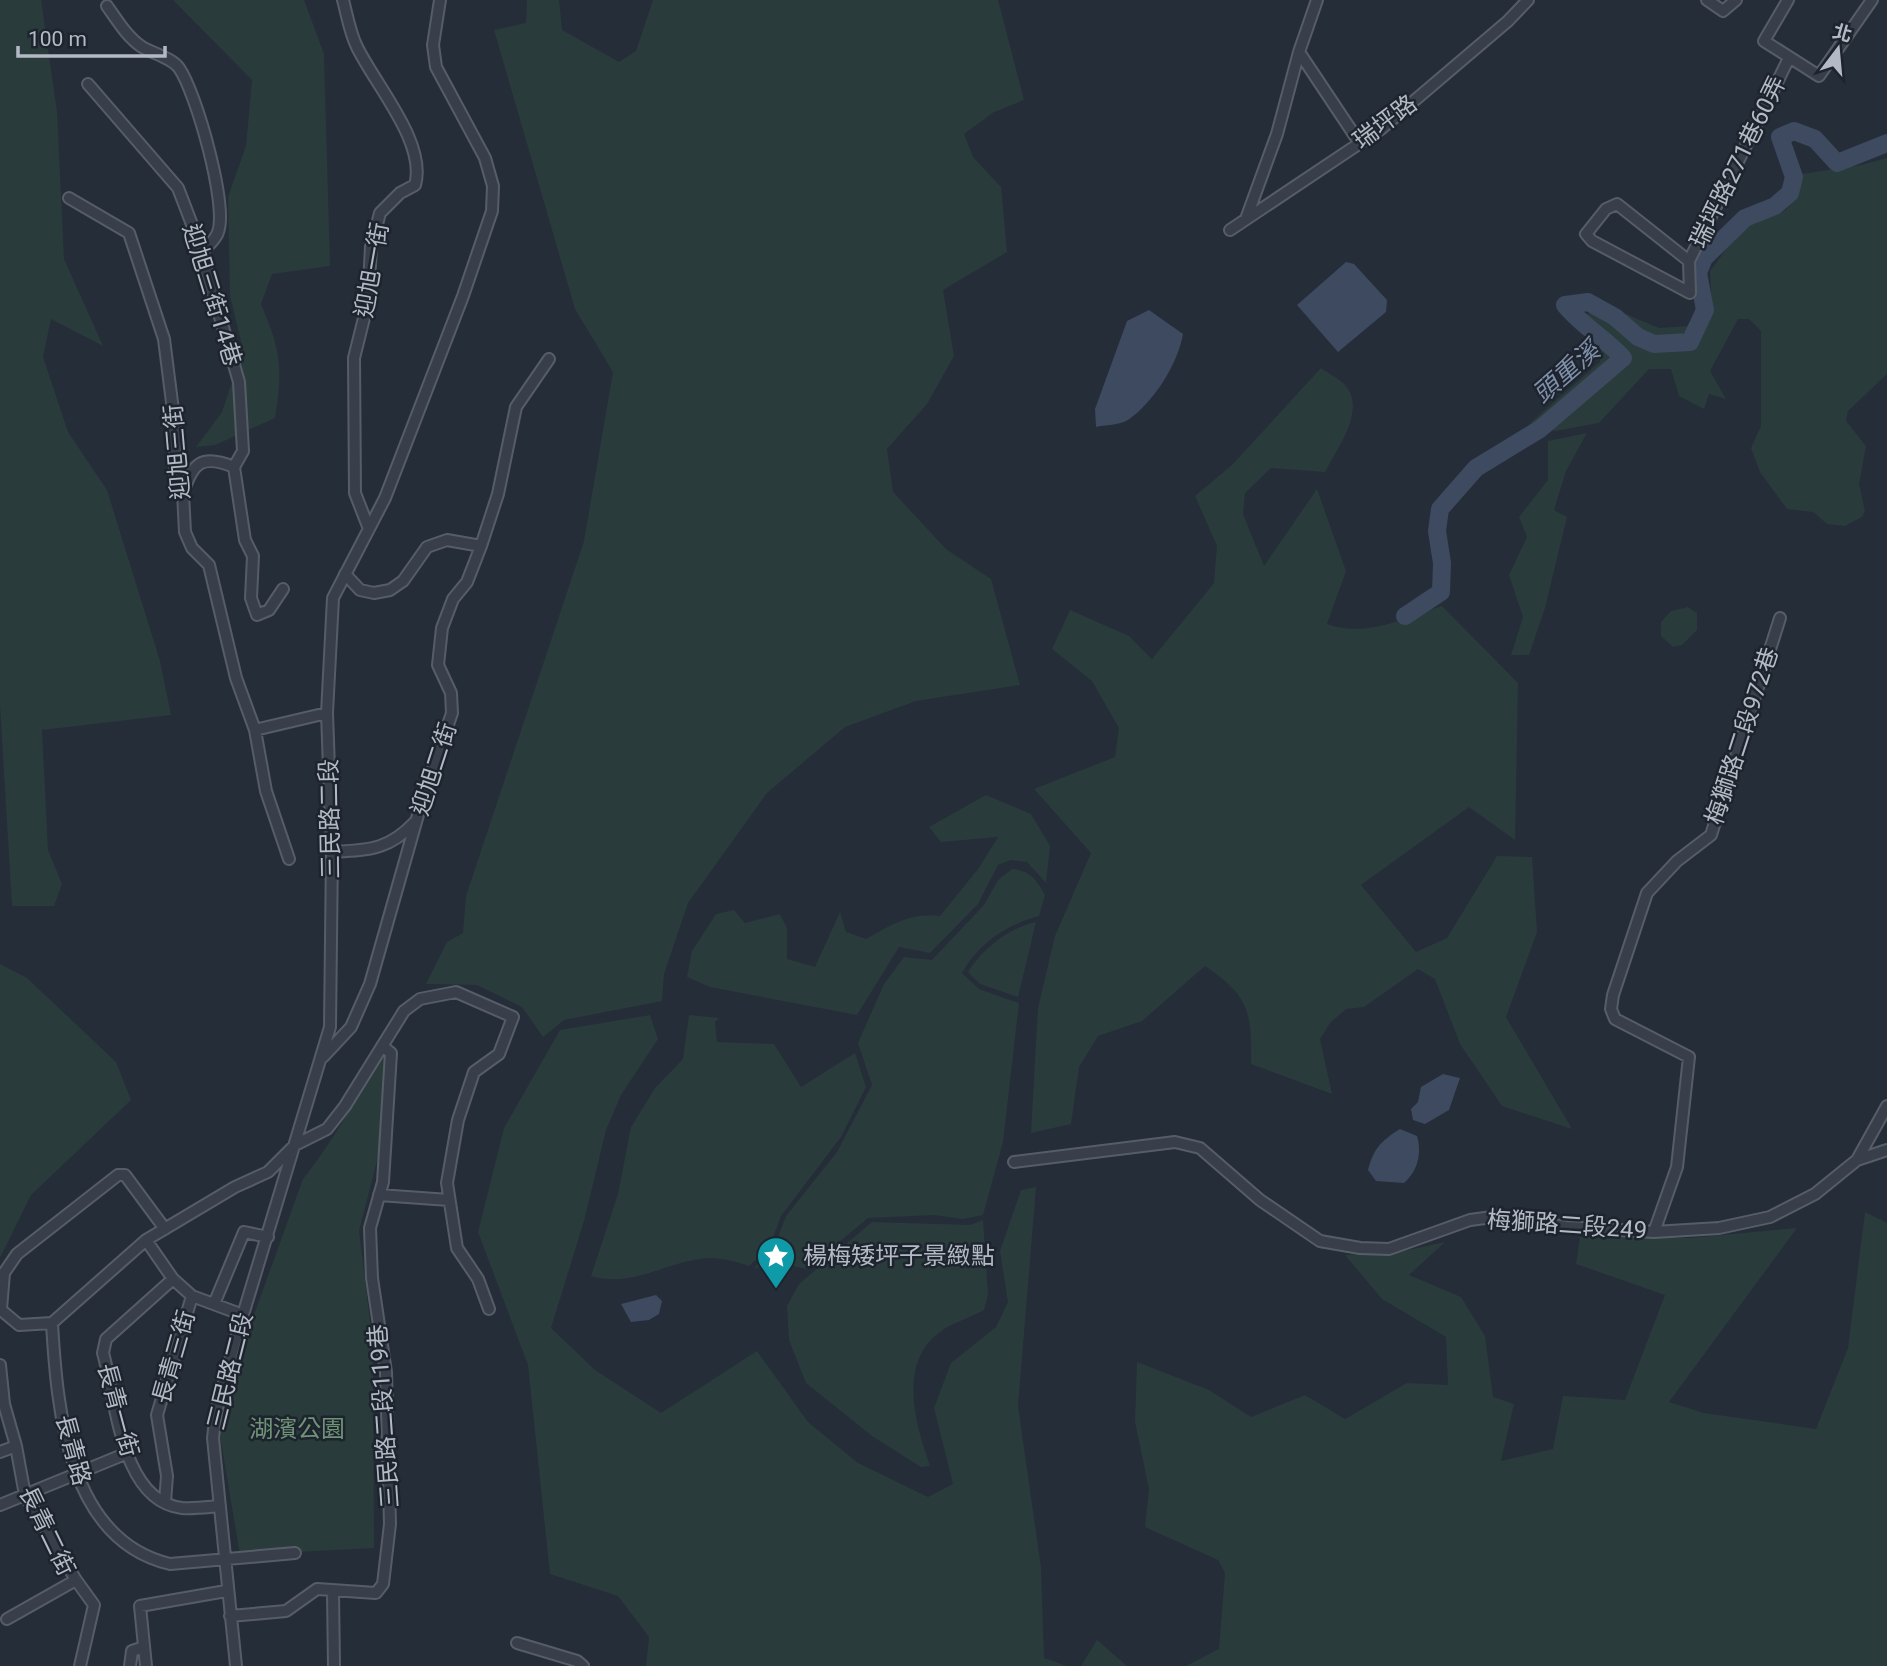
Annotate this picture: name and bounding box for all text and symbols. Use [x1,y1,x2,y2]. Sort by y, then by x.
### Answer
scale bar [18,14,164,58]
north arrow [1803,14,1873,84]
text: 北 [1830,19,1855,47]
text: 100 m [28,27,87,51]
street label: 瑞坪路271巷60弄 [1684,72,1792,252]
street label: 瑞坪路 [1348,89,1422,155]
street label: 迎旭一街 [350,220,394,320]
street label: 迎旭三街14巷 [177,221,247,369]
water label: 頭重溪 [1527,332,1608,409]
street label: 迎旭三街 [159,403,195,501]
street label: 梅獅路二段972巷 [1700,644,1784,828]
street label: 迎旭二街 [406,719,462,819]
street label: 三民路二段 [315,759,345,879]
street label: 梅獅路二段249 [1486,1205,1648,1245]
place icon: 楊梅矮坪子景緻點 [755,1235,797,1290]
place label: 楊梅矮坪子景緻點 [803,1242,995,1270]
street label: 長青三街 [147,1307,201,1407]
street label: 三民路二段 [202,1309,258,1433]
street label: 三民路二段119巷 [364,1323,404,1509]
street label: 長青一街 [92,1360,144,1460]
street label: 長青路 [50,1412,96,1488]
park label: 湖濱公園 [249,1415,345,1443]
street label: 長青二街 [13,1482,81,1580]

